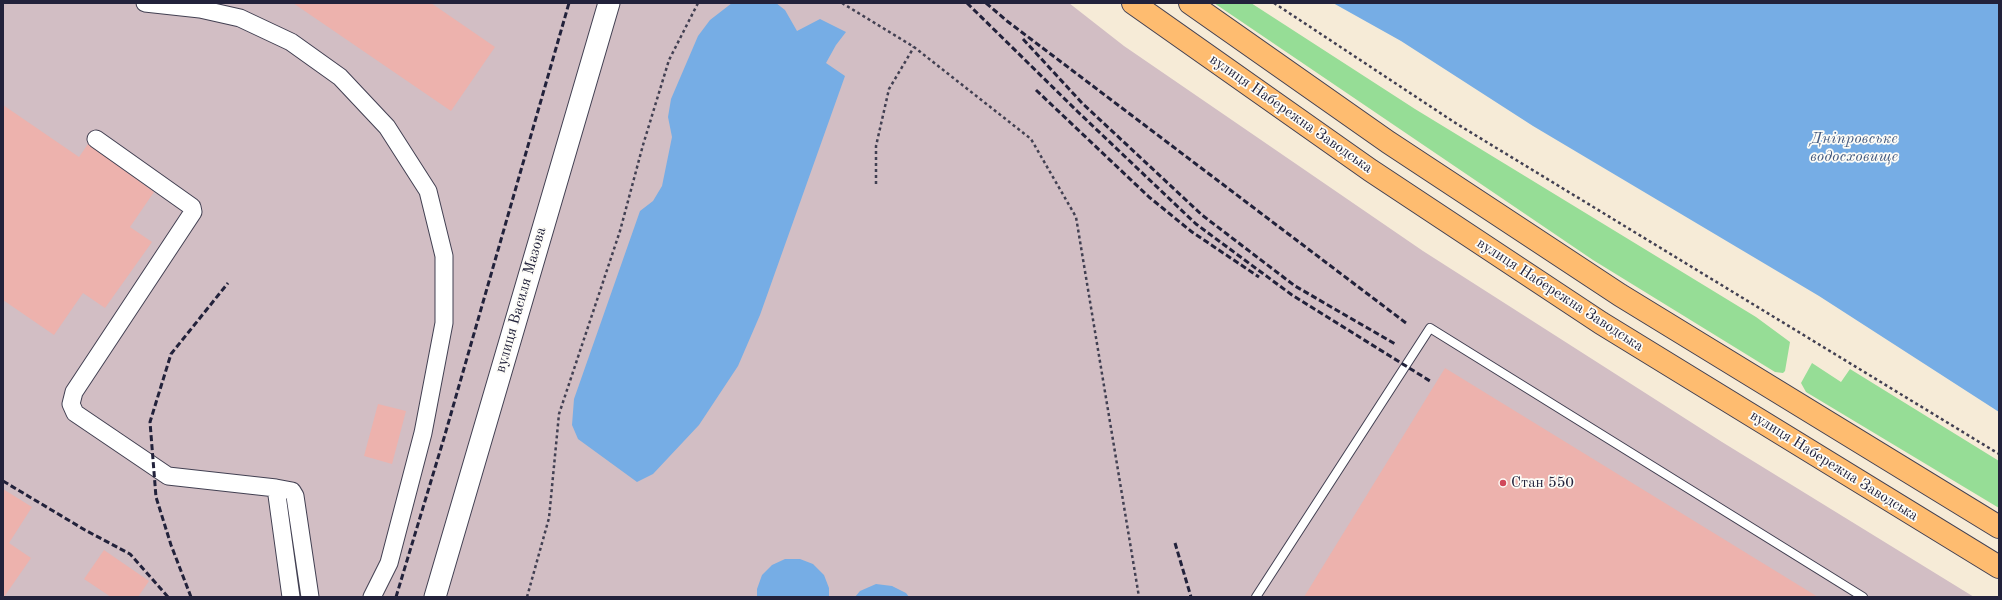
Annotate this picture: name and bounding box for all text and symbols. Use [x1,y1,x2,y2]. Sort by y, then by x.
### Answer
street label: вулиця Набережна Заводська [1206,51,1376,177]
water label: Дніпровське водосховище [1810,129,1898,167]
street label: вулиця Василя Мазова [492,225,550,375]
street label: вулиця Набережна Заводська [1473,234,1647,356]
street label: вулиця Набережна Заводська [1747,407,1921,525]
place label: Стан 550 [1511,474,1574,492]
marker: Стан 550 [1498,478,1508,488]

